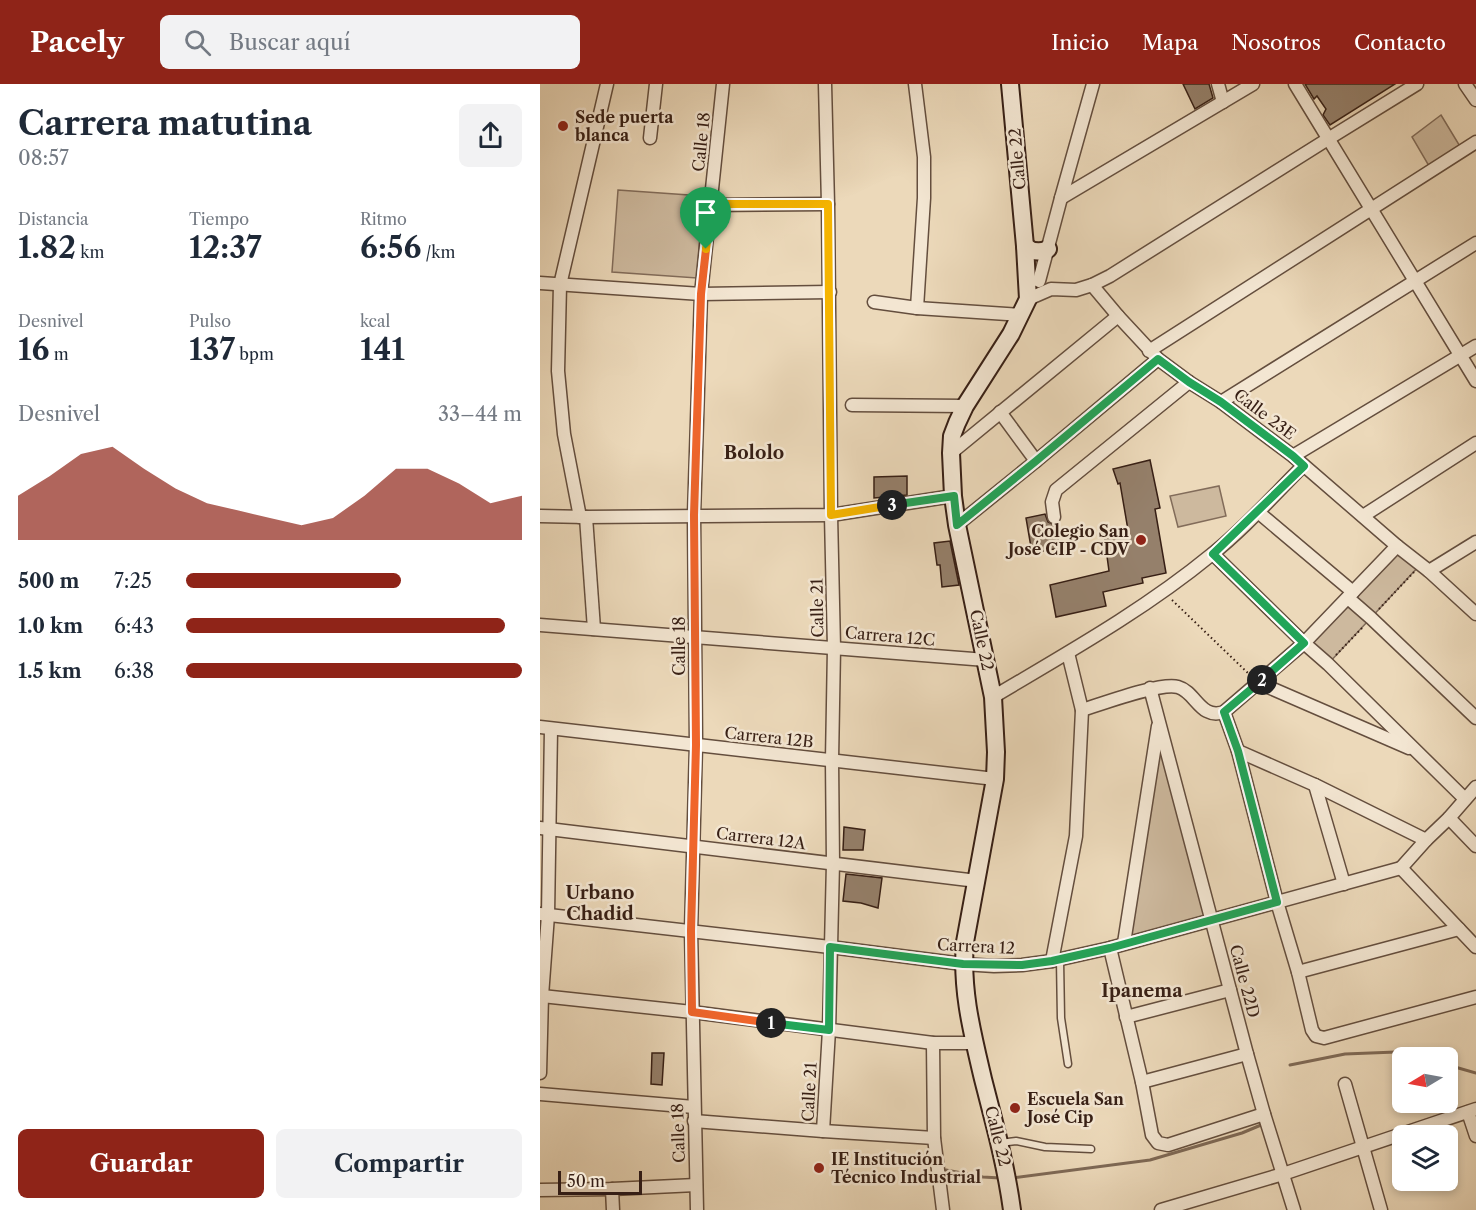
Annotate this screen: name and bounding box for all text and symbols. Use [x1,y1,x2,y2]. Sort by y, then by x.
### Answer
search box [160,15,580,69]
text: Pacely [30,25,124,59]
icon: search [181,26,214,59]
text: Buscar aquí [229,29,350,56]
text: Inicio [1051,30,1109,55]
text: Mapa [1142,30,1198,55]
text: Nosotros [1231,30,1321,55]
text: Contacto [1354,30,1446,55]
text: Carrera matutina [18,103,312,144]
button: share [459,104,522,167]
place label: Sede puerta blanca [574,107,674,145]
street label: Calle 18 [688,111,714,173]
marker: Sede puerta blanca [556,119,570,133]
street label: Calle 22 [1004,127,1030,191]
text: 08:57 [18,146,69,170]
pin [680,187,731,249]
icon: arrive [689,196,722,229]
text: Distancia [18,209,89,229]
text: Tiempo [189,209,249,229]
text: Ritmo [360,209,407,229]
text: 1.82 [18,229,76,266]
text: 12:37 [189,229,262,266]
text: 6:56 [360,229,421,266]
text: km [76,242,104,262]
text: /km [421,242,456,262]
text: Desnivel [18,311,84,331]
text: Pulso [189,311,231,331]
text: kcal [360,311,390,331]
text: 16 [18,331,49,368]
text: 137 [189,331,235,368]
text: 141 [360,331,405,368]
text: m [49,344,69,364]
text: bpm [235,344,274,364]
street label: Calle 23E [1230,384,1300,444]
text: Desnivel [18,402,100,426]
text: 33–44 m [438,402,522,426]
district label: Bololo [724,442,784,464]
pin: 3 [877,490,907,520]
text: 3 [887,495,897,515]
place label: Colegio San José CIP - CDV [1005,521,1130,559]
marker: Colegio San José CIP - CDV [1134,533,1148,547]
text: 500 m [18,569,79,593]
text: 7:25 [114,569,152,593]
street label: Calle 21 [806,578,828,638]
street label: Calle 22 [966,608,998,672]
text: 1.0 km [18,614,83,638]
text: 6:43 [114,614,154,638]
street label: Calle 18 [669,616,689,676]
street label: Carrera 12C [844,622,936,650]
text: 1.5 km [18,659,82,683]
text: 6:38 [114,659,154,683]
pin: 2 [1247,665,1277,695]
text: 2 [1257,670,1267,690]
street label: Carrera 12B [724,722,814,752]
street label: Carrera 12A [715,823,808,854]
district label: Urbano Chadid [566,882,634,925]
street label: Carrera 12 [936,934,1016,958]
street label: Calle 22D [1226,942,1264,1020]
district label: Ipanema [1101,980,1183,1002]
pin: 1 [756,1008,786,1038]
text: 1 [767,1013,775,1033]
north arrow [1392,1047,1458,1113]
map controls [1392,1047,1458,1191]
street label: Calle 21 [797,1062,821,1122]
place label: Escuela San José Cip [1024,1089,1124,1127]
marker: Escuela San José Cip [1008,1101,1022,1115]
street label: Calle 18 [667,1103,689,1163]
street label: Calle 22 [981,1104,1015,1168]
button: layers [1392,1125,1458,1191]
button: Guardar [18,1129,264,1198]
button: Compartir [276,1129,522,1198]
place label: IE Institución Técnico Industrial [831,1149,981,1187]
marker: IE Institución Técnico Industrial [812,1161,826,1175]
scale bar [558,1168,642,1196]
text: 50 m [567,1171,605,1191]

